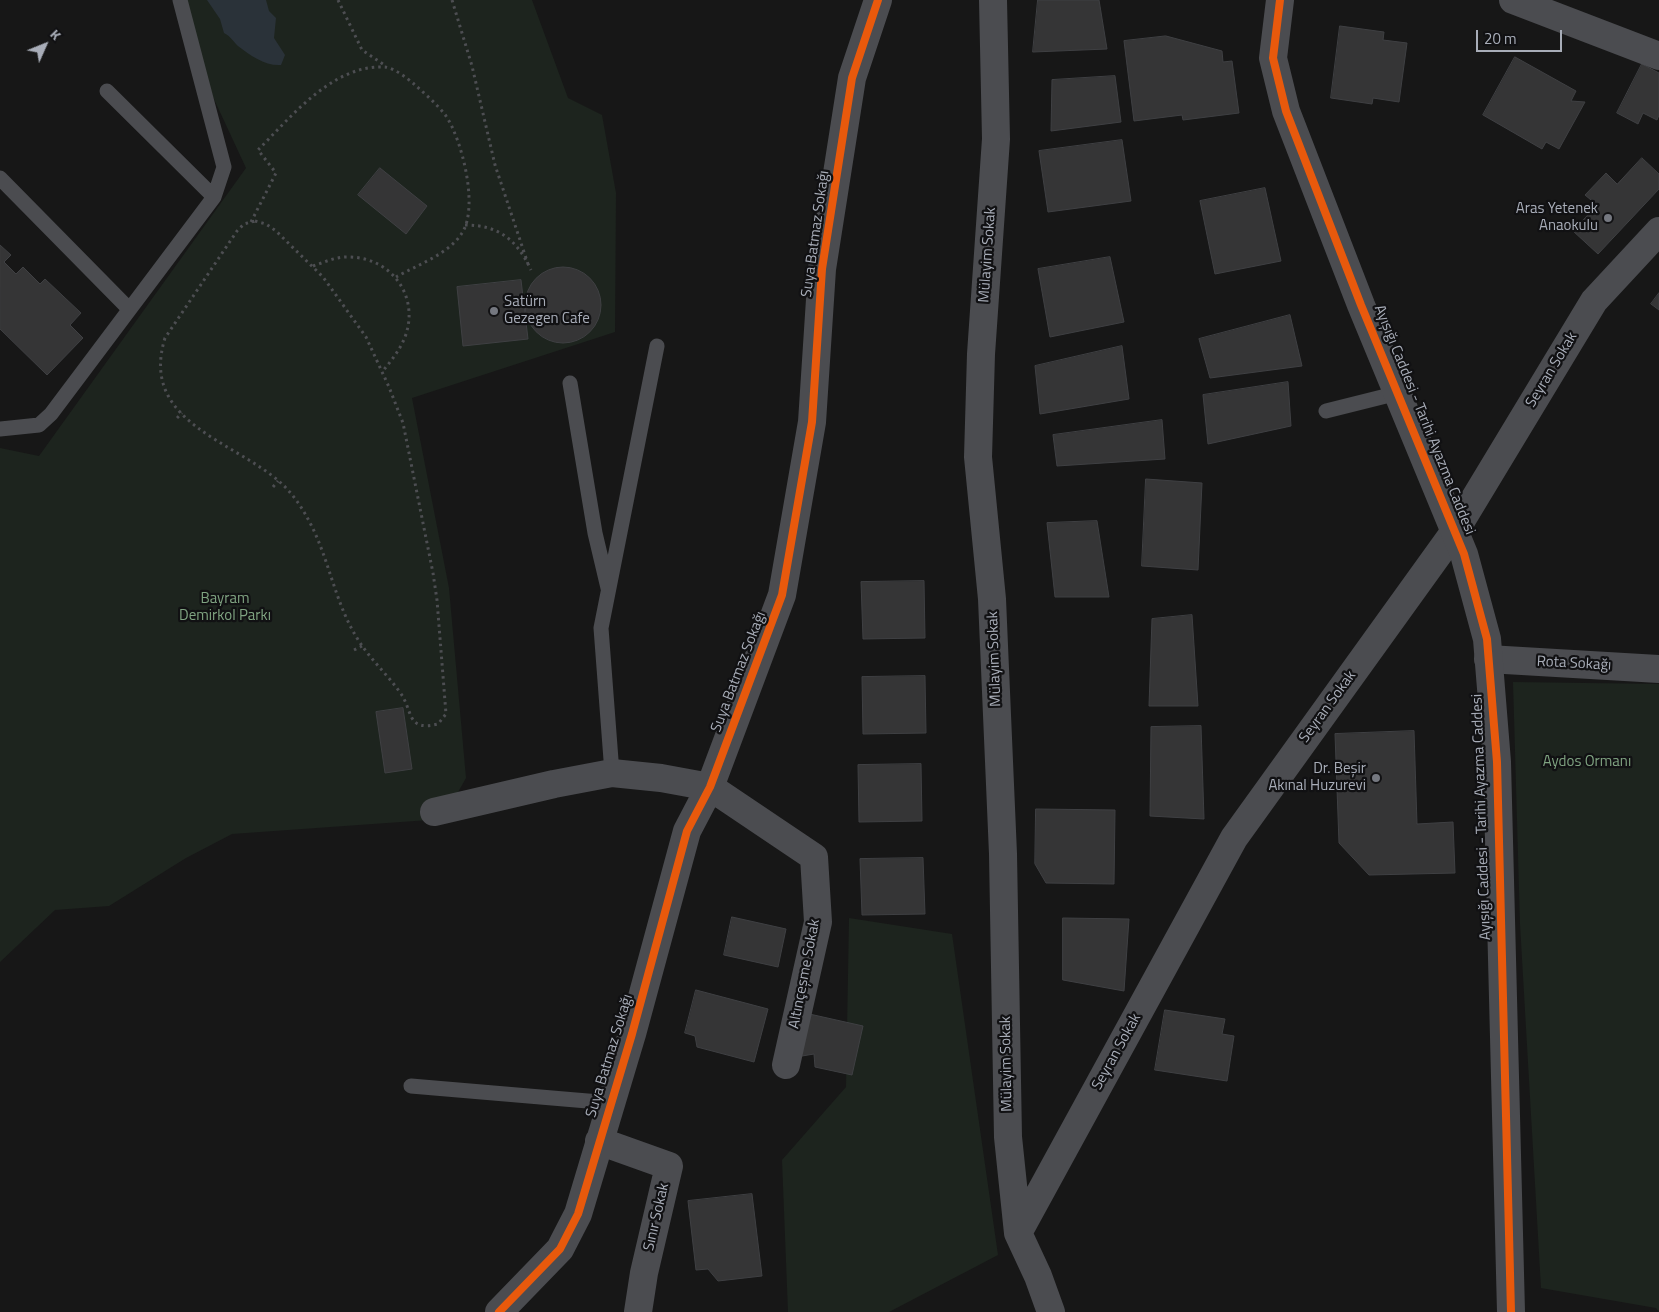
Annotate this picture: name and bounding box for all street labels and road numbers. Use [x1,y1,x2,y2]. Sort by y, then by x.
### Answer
street label: Suya Batmaz Sokağı [798,169,834,299]
street label: Mülayim Sokak [976,207,1000,303]
street label: Ayışığı Caddesi - Tarihi Ayazma Caddesi [1370,302,1478,538]
street label: Seyran Sokak [1522,329,1582,411]
street label: Suya Batmaz Sokağı [708,609,770,735]
street label: Mülayim Sokak [984,611,1006,707]
street label: Rota Sokağı [1536,653,1612,675]
street label: Seyran Sokak [1296,667,1360,747]
street label: Ayışığı Caddesi - Tarihi Ayazma Caddesi [1469,694,1495,940]
street label: Altınçeşme Sokak [786,918,824,1030]
street label: Suya Batmaz Sokağı [583,992,637,1120]
street label: Seyran Sokak [1089,1011,1145,1093]
street label: Mülayim Sokak [997,1016,1017,1112]
street label: Sınır Sokak [640,1181,674,1253]

